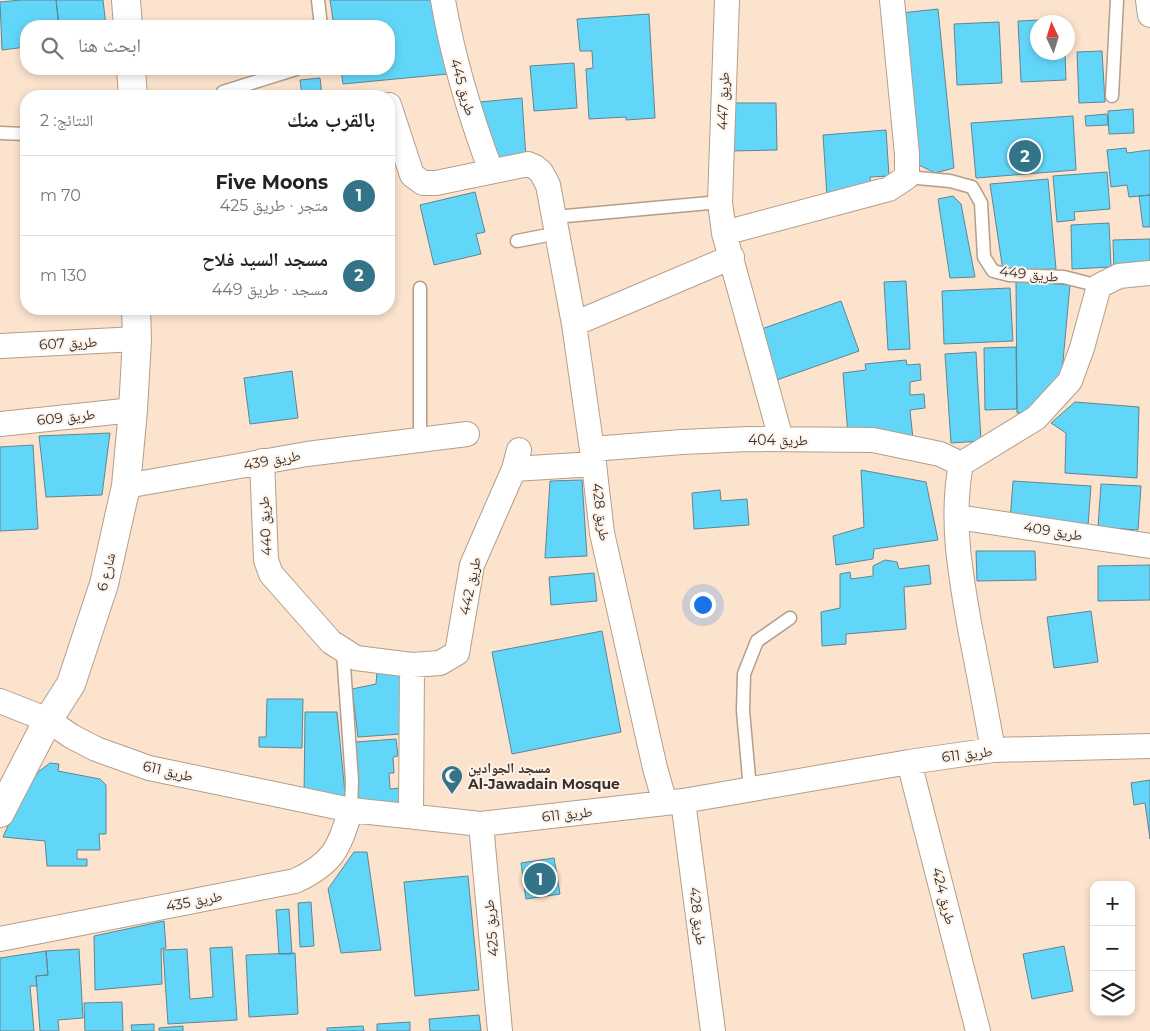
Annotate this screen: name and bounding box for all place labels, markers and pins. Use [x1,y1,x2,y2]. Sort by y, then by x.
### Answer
pin: 2 [1009,137,1041,175]
place label: مسجد الجوادين Al-Jawadain Mosque [467,759,620,793]
mosque icon: مسجد الجوادين Al-Jawadain Mosque [440,764,464,795]
pin: 1 [524,860,556,898]

